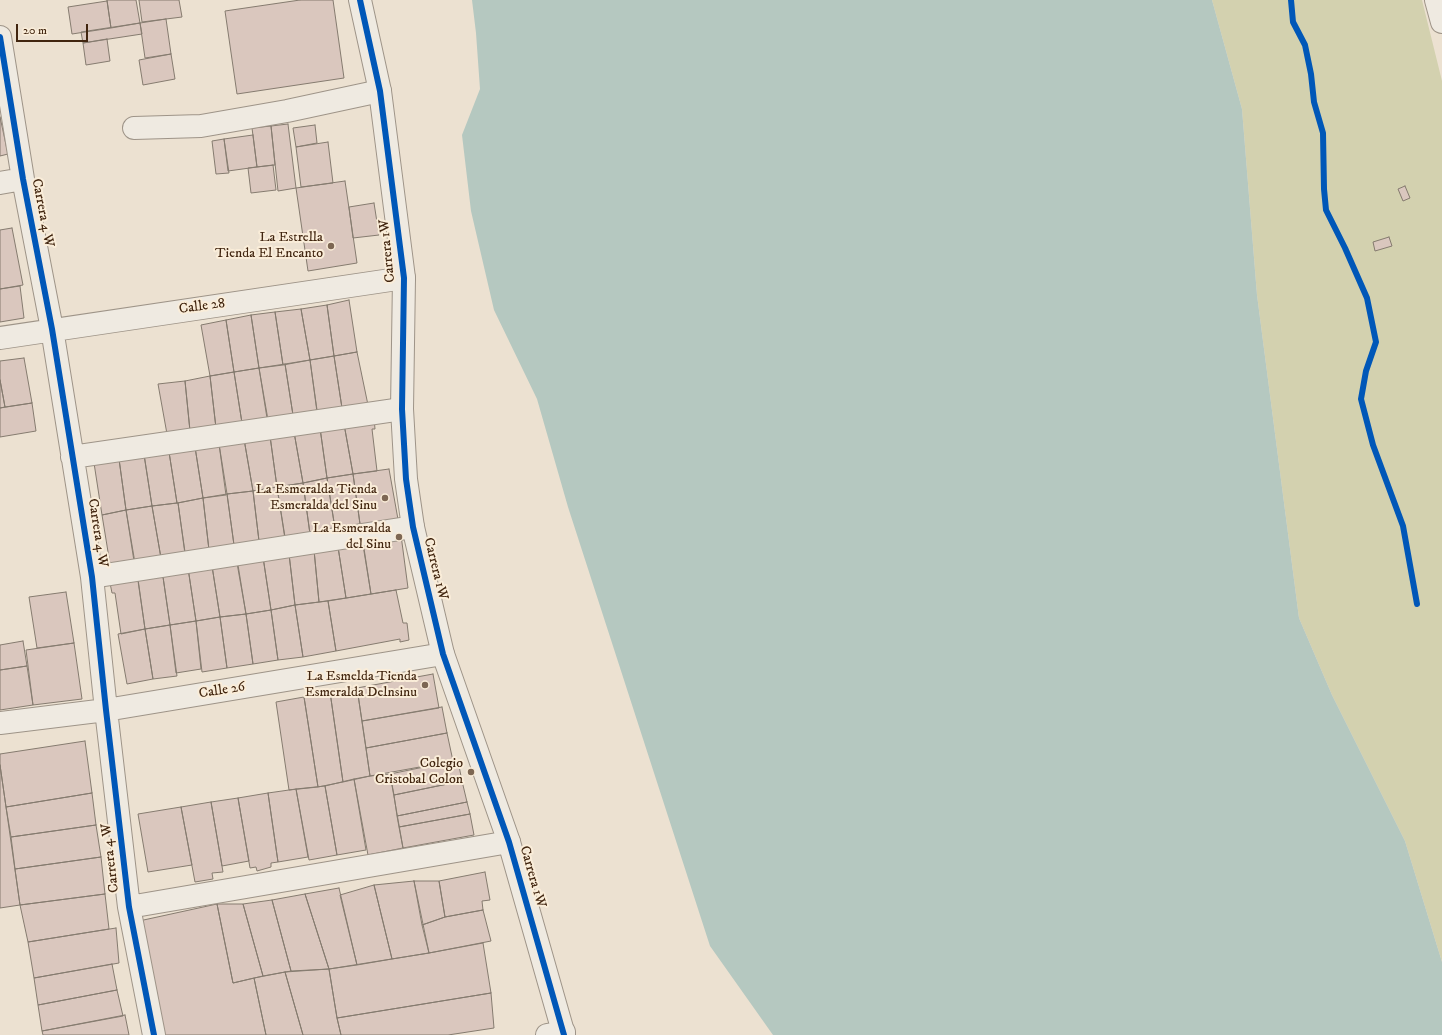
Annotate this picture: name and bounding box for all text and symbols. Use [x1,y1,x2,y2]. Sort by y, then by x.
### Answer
scale bar [18,16,90,42]
text: 20 m [23,23,47,38]
street label: Carrera 4 W [27,177,57,249]
street label: Carrera 1W [376,219,400,283]
place label: La Estrella Tienda El Encanto [215,230,323,262]
marker: La Estrella Tienda El Encanto [326,241,336,251]
street label: Calle 28 [178,295,226,319]
place label: La Esmeralda Tienda Esmeralda del Sinu [256,482,377,514]
marker: La Esmeralda Tienda Esmeralda del Sinu [380,493,390,503]
street label: Carrera 4 W [83,497,111,569]
place label: La Esmeralda del Sinu [313,521,391,554]
marker: La Esmeralda del Sinu [394,532,404,542]
street label: Carrera 1W [419,536,451,602]
place label: La Esmelda Tienda Esmeralda Delnsinu [305,669,417,702]
street label: Calle 26 [198,679,246,703]
marker: La Esmelda Tienda Esmeralda Delnsinu [420,680,430,690]
place label: Colegio Cristobal Colon [375,756,463,788]
marker: Colegio Cristobal Colon [466,767,476,777]
street label: Carrera 4 W [98,822,124,894]
street label: Carrera 1W [515,844,549,910]

